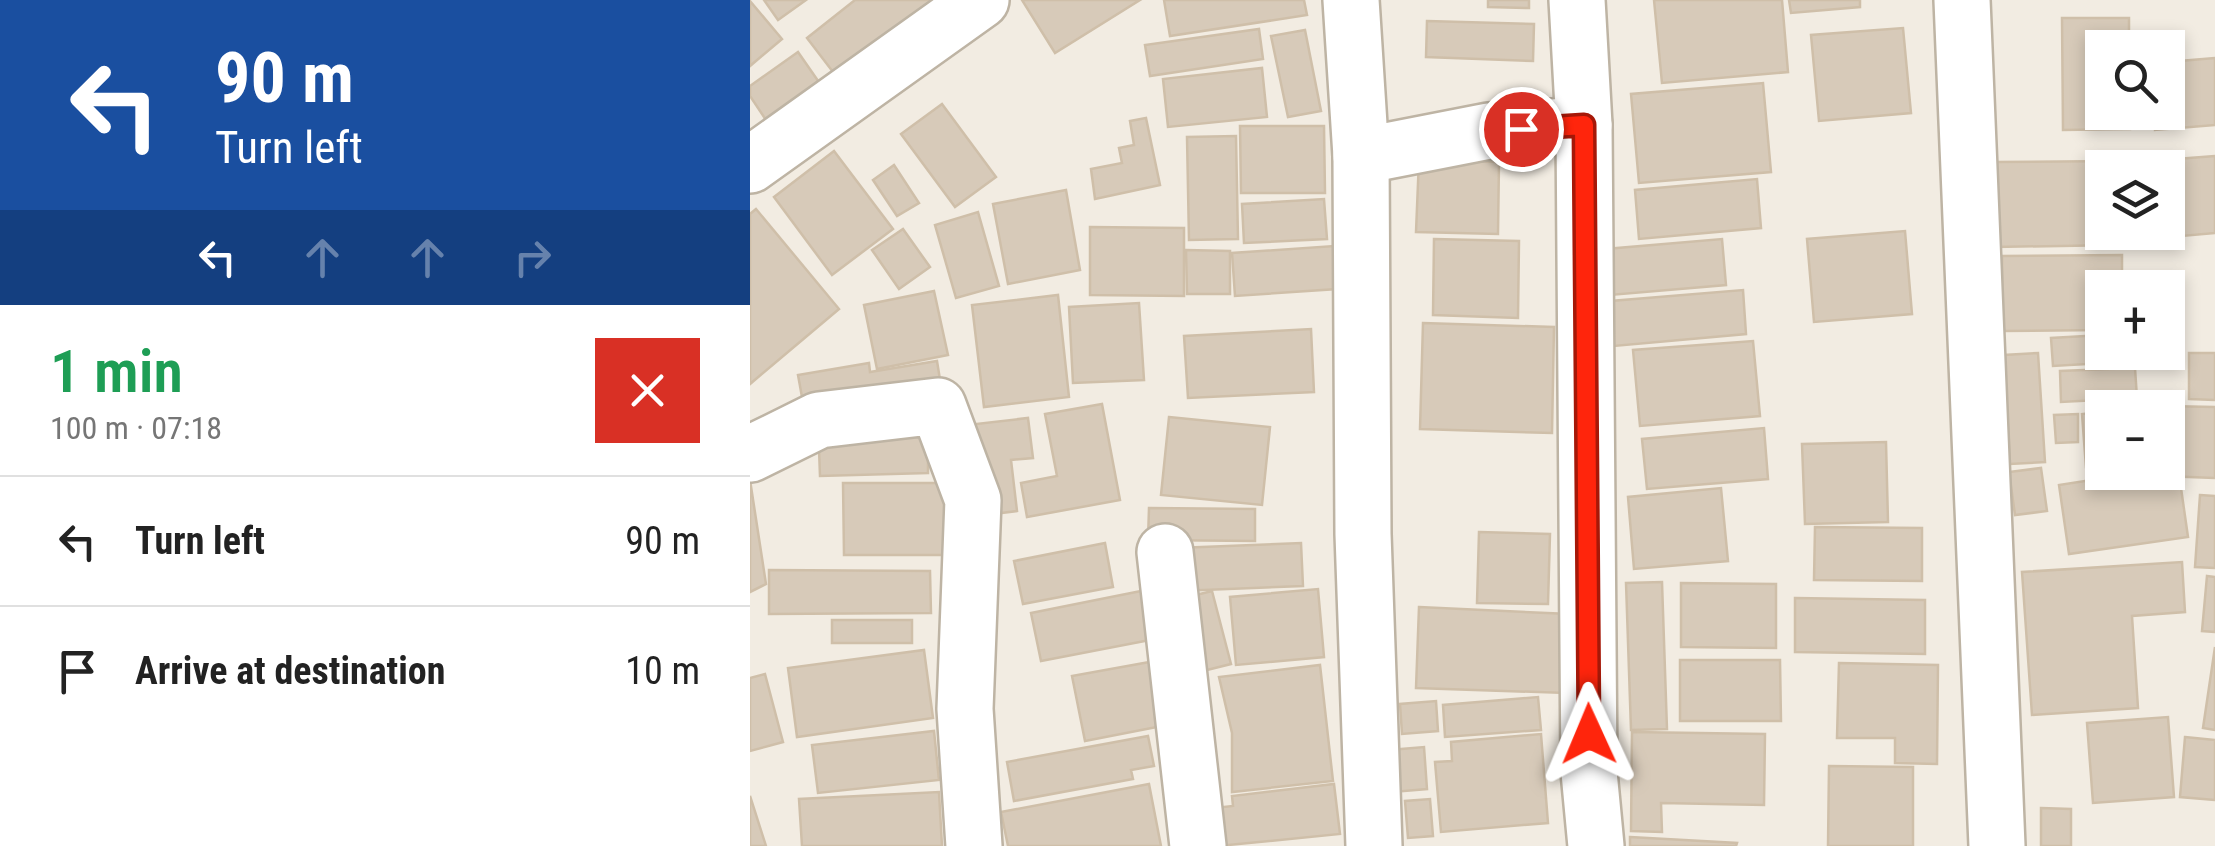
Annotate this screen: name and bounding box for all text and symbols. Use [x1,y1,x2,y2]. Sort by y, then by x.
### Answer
map controls [2085,30,2185,490]
button: search [2085,30,2185,130]
text: 90 m [215,37,354,119]
icon: left [50,40,180,170]
pin [1479,87,1564,172]
icon: arrive [1494,102,1549,157]
text: Turn left [215,121,363,174]
button: layers [2085,150,2185,250]
icon: left [190,230,245,285]
icon: ahead [295,230,350,285]
icon: ahead [400,230,455,285]
icon: right [505,230,560,285]
button: + [2085,270,2185,370]
text: 1 min [50,336,183,407]
button: close [595,338,700,443]
button: − [2085,390,2185,490]
text: 100 m · 07:18 [50,409,222,447]
icon: left [50,514,105,569]
text: Turn left [135,519,265,563]
text: 90 m [625,519,700,563]
icon: arrive [50,644,105,699]
text: Arrive at destination [135,649,445,693]
text: 10 m [625,649,700,693]
position arrow [1537,682,1641,786]

